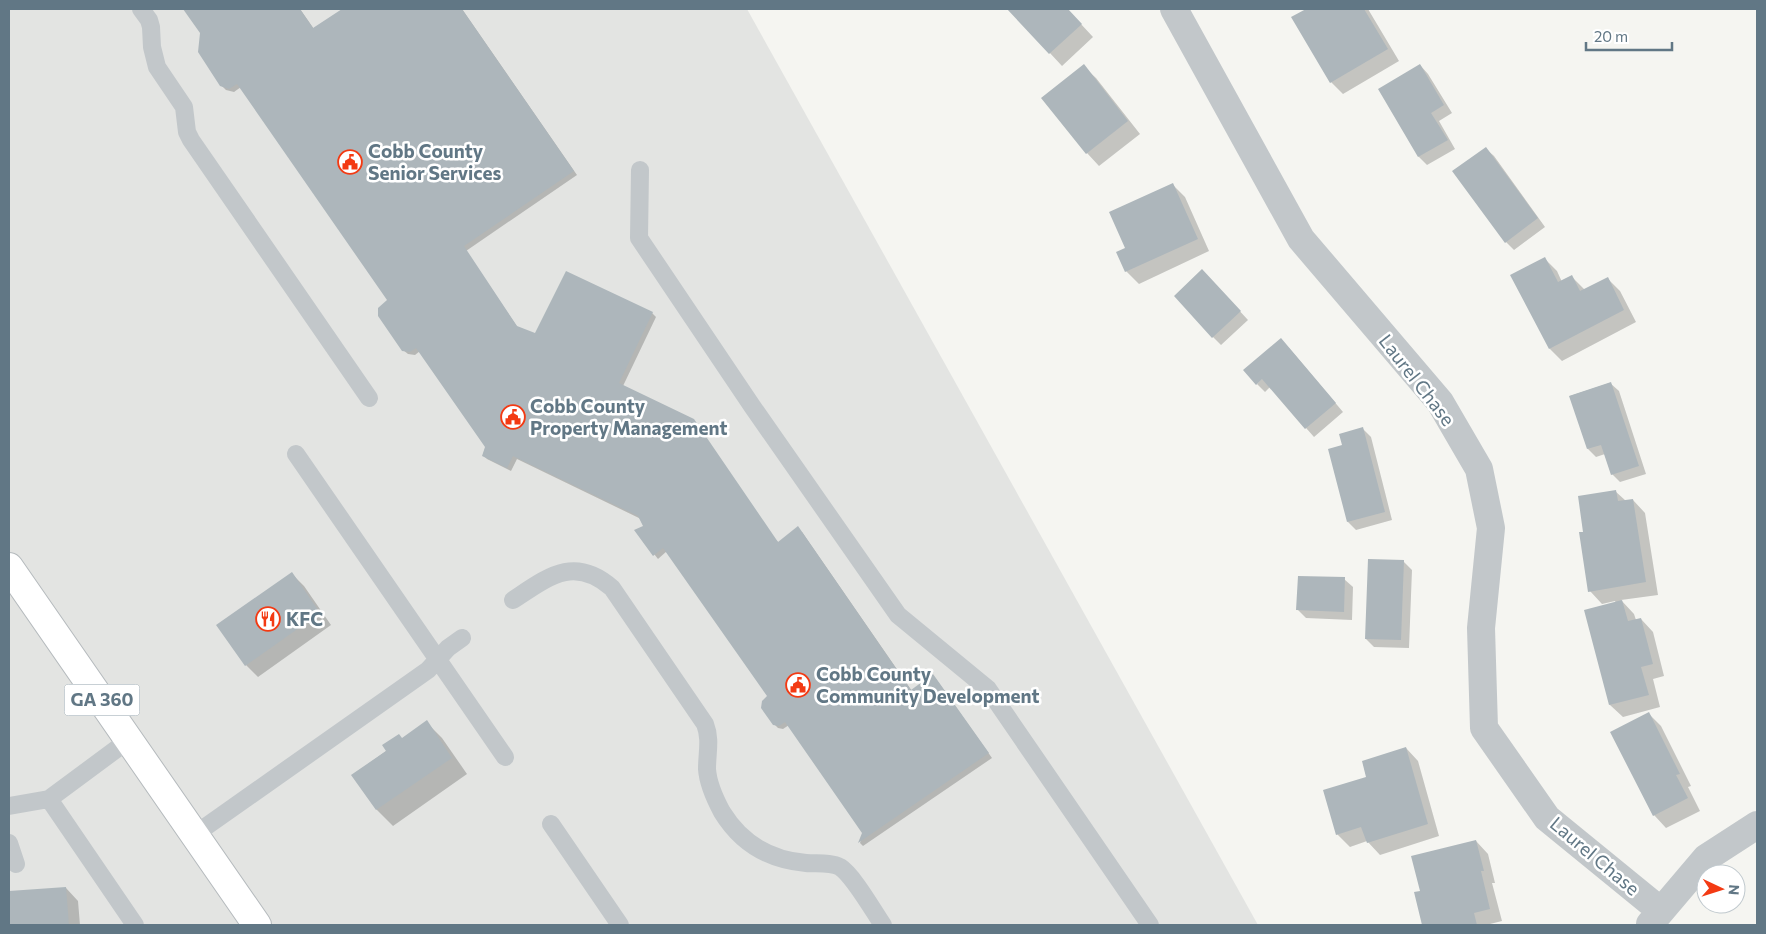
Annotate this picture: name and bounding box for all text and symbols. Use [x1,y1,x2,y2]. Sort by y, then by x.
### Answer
scale bar [1586,20,1672,52]
text: 20 m [1594,27,1628,45]
place label: Cobb County Senior Services [368,139,502,184]
public building icon: Cobb County Senior Services [337,149,363,175]
street label: Laurel Chase [1375,329,1460,430]
place label: Cobb County Property Management [530,394,727,439]
public building icon: Cobb County Property Management [500,404,526,430]
restaurant icon: KFC [255,606,281,632]
place label: KFC [286,607,323,630]
place label: Cobb County Community Development [816,662,1040,707]
public building icon: Cobb County Community Development [785,672,811,698]
road number: GA 360 [64,684,140,716]
street label: Laurel Chase [1546,812,1645,900]
north arrow [1696,864,1746,914]
text: N [1726,884,1743,896]

